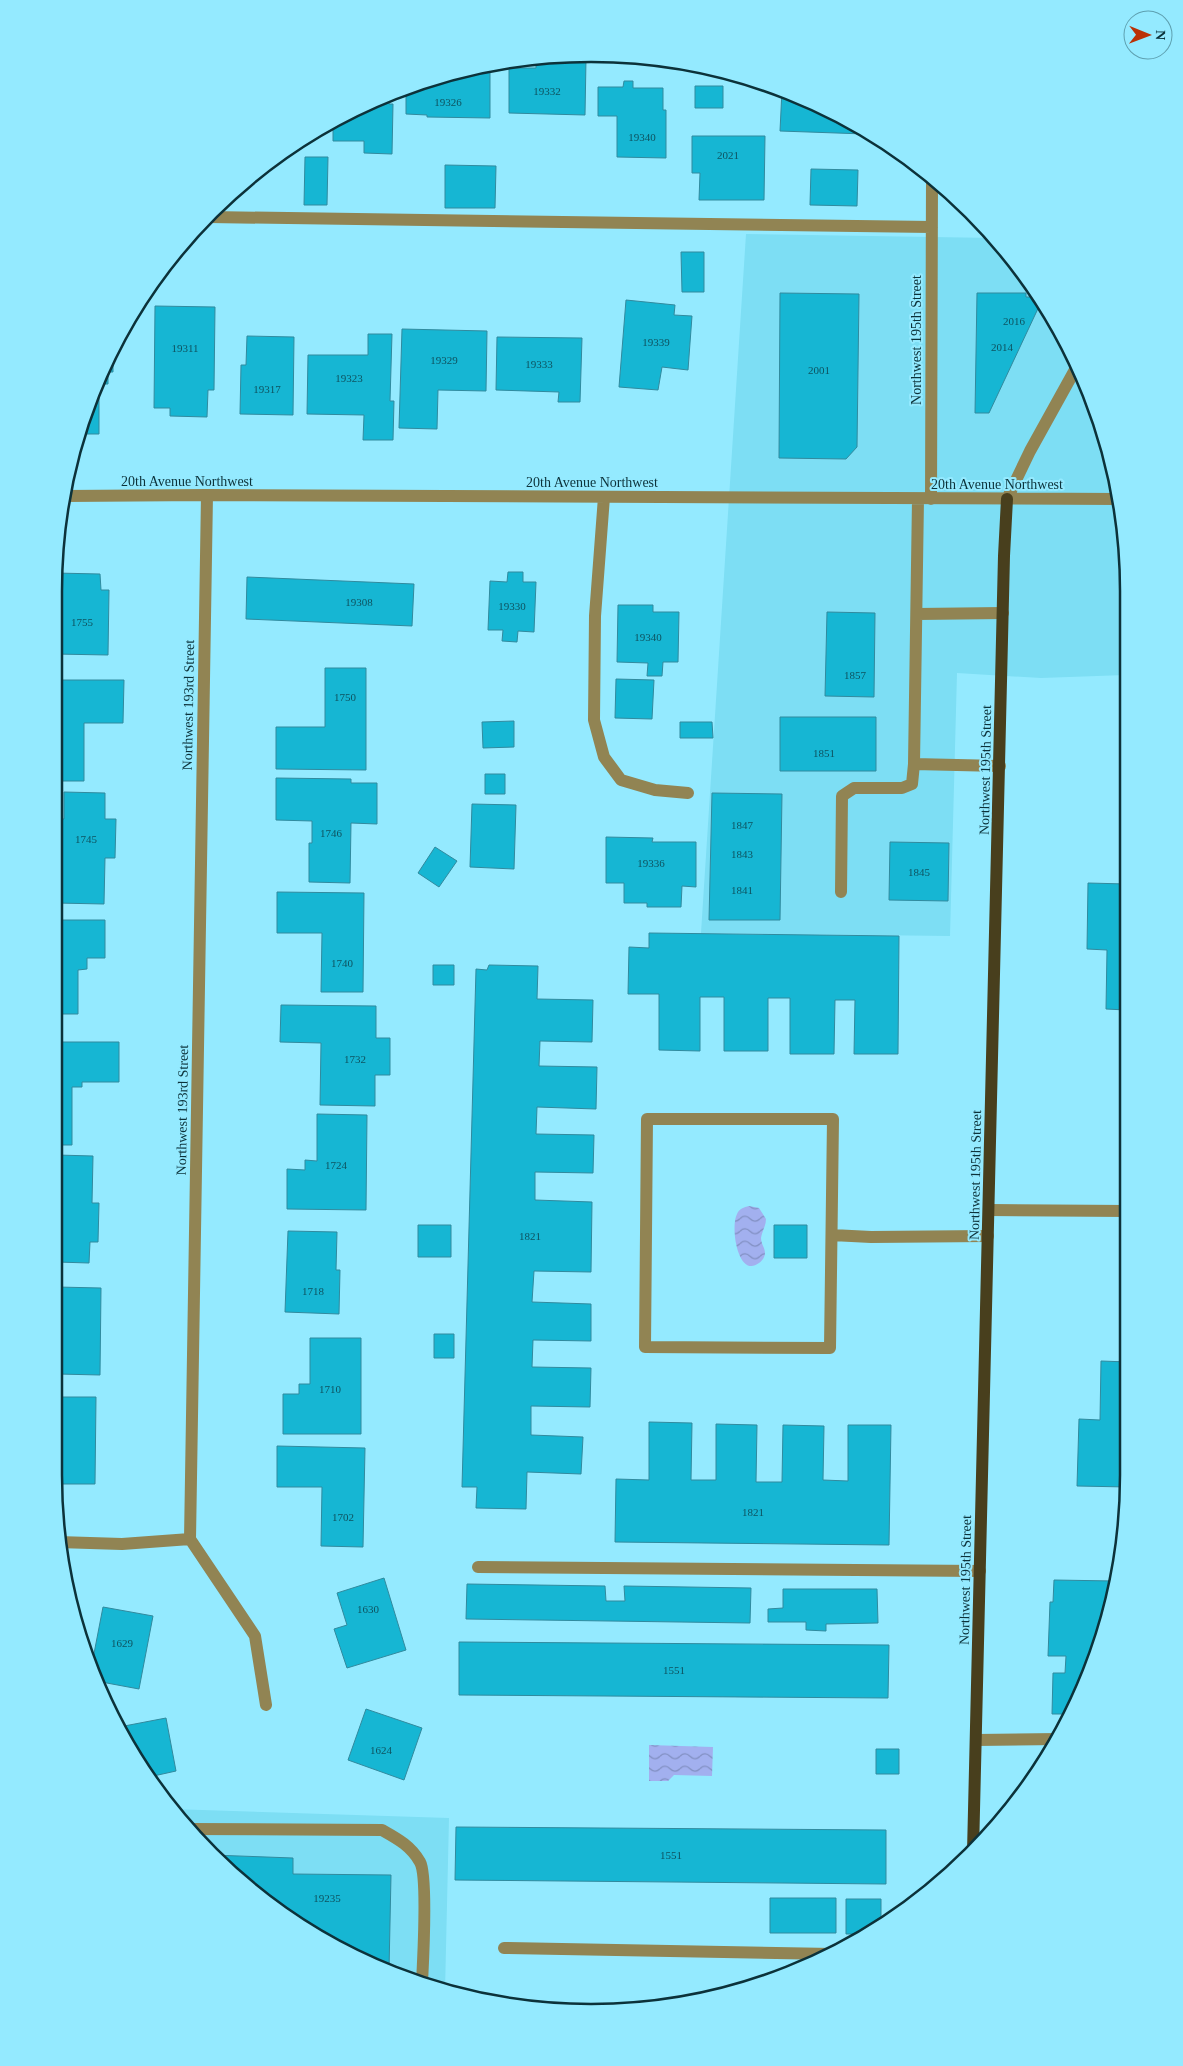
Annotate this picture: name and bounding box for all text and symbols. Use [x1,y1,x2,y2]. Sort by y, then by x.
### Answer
north arrow [1123,10,1173,60]
text: N [1153,30,1168,40]
house number: 19332 [533,85,561,97]
house number: 19326 [434,96,462,108]
house number: 19340 [628,131,656,143]
house number: 2021 [717,149,739,161]
street label: Northwest 195th Street [909,275,924,405]
house number: 2016 [1003,315,1026,327]
house number: 19339 [642,336,670,348]
house number: 2014 [991,341,1014,353]
house number: 19311 [171,342,199,354]
house number: 19329 [430,354,458,366]
house number: 19333 [525,358,553,370]
house number: 2001 [808,364,830,376]
house number: 19323 [335,372,363,384]
house number: 19317 [253,383,281,395]
street label: 20th Avenue Northwest [121,474,253,489]
street label: 20th Avenue Northwest [526,475,658,490]
street label: 20th Avenue Northwest [931,477,1063,492]
house number: 19308 [345,596,373,608]
house number: 19330 [498,600,526,612]
house number: 1755 [71,616,94,628]
house number: 19340 [634,631,662,643]
street label: Northwest 193rd Street [180,639,197,770]
house number: 1857 [844,669,867,681]
house number: 1750 [334,691,357,703]
street label: Northwest 195th Street [977,705,994,835]
house number: 1851 [813,747,835,759]
house number: 1847 [731,819,754,831]
house number: 1746 [320,827,343,839]
house number: 1745 [75,833,98,845]
house number: 1843 [731,848,754,860]
house number: 19336 [637,857,665,869]
house number: 1845 [908,866,931,878]
house number: 1841 [731,884,753,896]
house number: 1740 [331,957,354,969]
street label: Northwest 193rd Street [174,1044,191,1175]
house number: 1732 [344,1053,366,1065]
street label: Northwest 195th Street [967,1110,984,1240]
house number: 1724 [325,1159,348,1171]
house number: 1821 [519,1230,541,1242]
house number: 1718 [302,1285,325,1297]
house number: 1710 [319,1383,342,1395]
house number: 1821 [742,1506,764,1518]
house number: 1702 [332,1511,354,1523]
street label: Northwest 195th Street [957,1515,974,1645]
house number: 1630 [357,1603,380,1615]
house number: 1629 [111,1637,134,1649]
house number: 1551 [663,1664,685,1676]
house number: 1624 [370,1744,393,1756]
house number: 1551 [660,1849,682,1861]
house number: 19235 [313,1892,341,1904]

